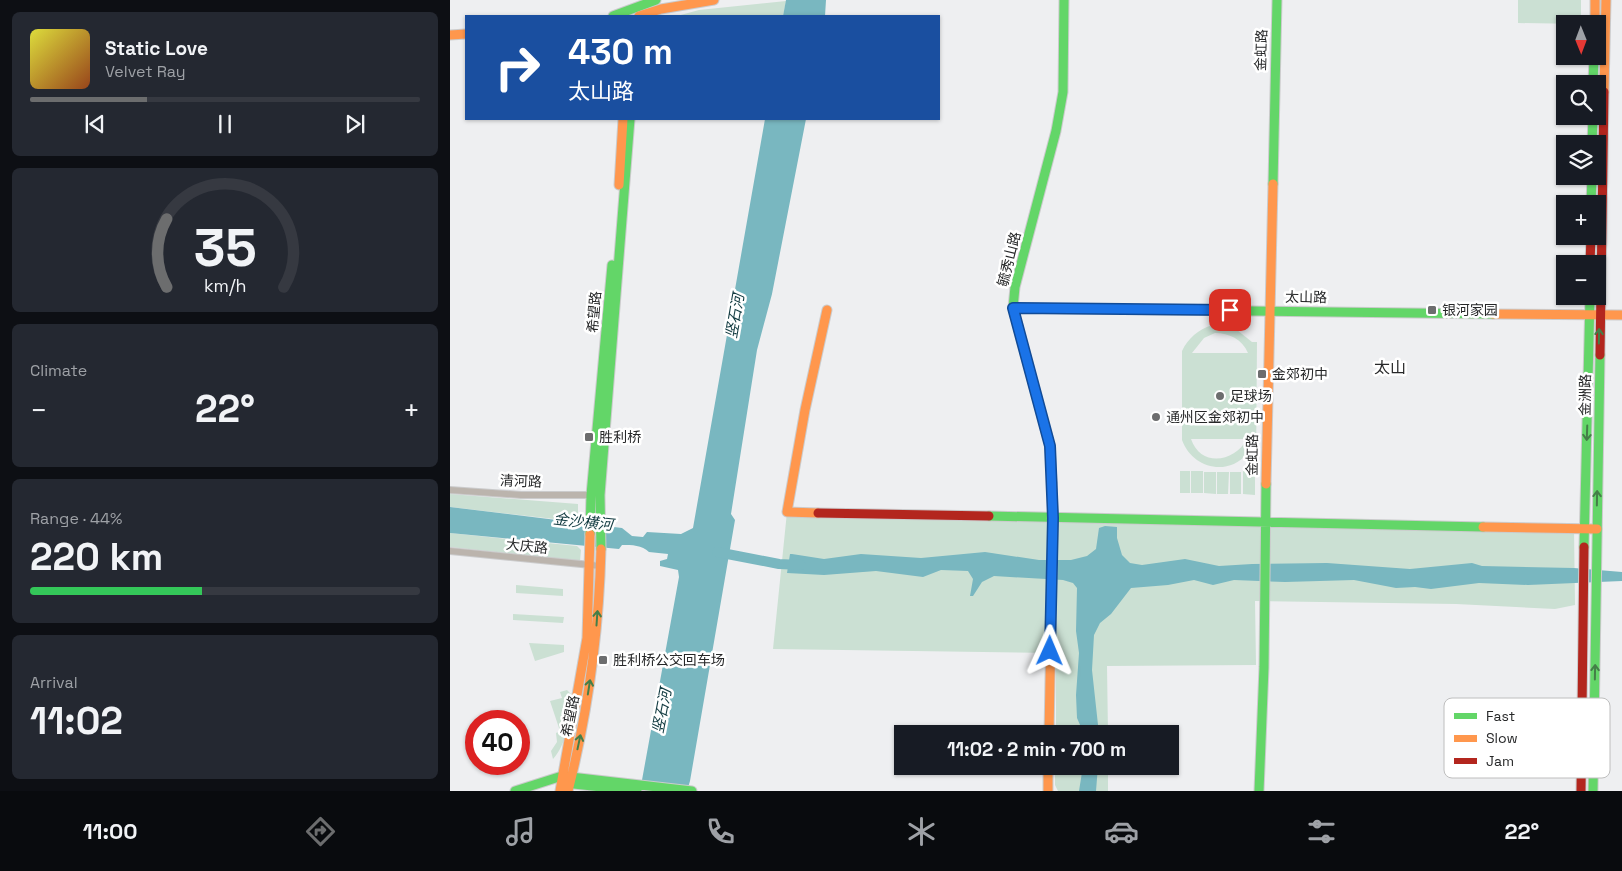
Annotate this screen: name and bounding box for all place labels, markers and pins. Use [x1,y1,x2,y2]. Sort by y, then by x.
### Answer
pin [1209,289,1251,331]
place label: 银河家园 [1442,301,1498,319]
marker: 银河家园 [1426,304,1438,316]
place label: 金郊初中 [1272,365,1328,383]
marker: 金郊初中 [1256,368,1268,380]
place label: 足球场 [1230,387,1272,405]
marker: 足球场 [1214,390,1226,402]
place label: 通州区金郊初中 [1166,408,1264,426]
marker: 通州区金郊初中 [1150,411,1162,423]
place label: 胜利桥 [599,428,641,446]
marker: 胜利桥 [583,431,595,443]
place label: 胜利桥公交回车场 [613,651,725,669]
marker: 胜利桥公交回车场 [597,654,609,666]

